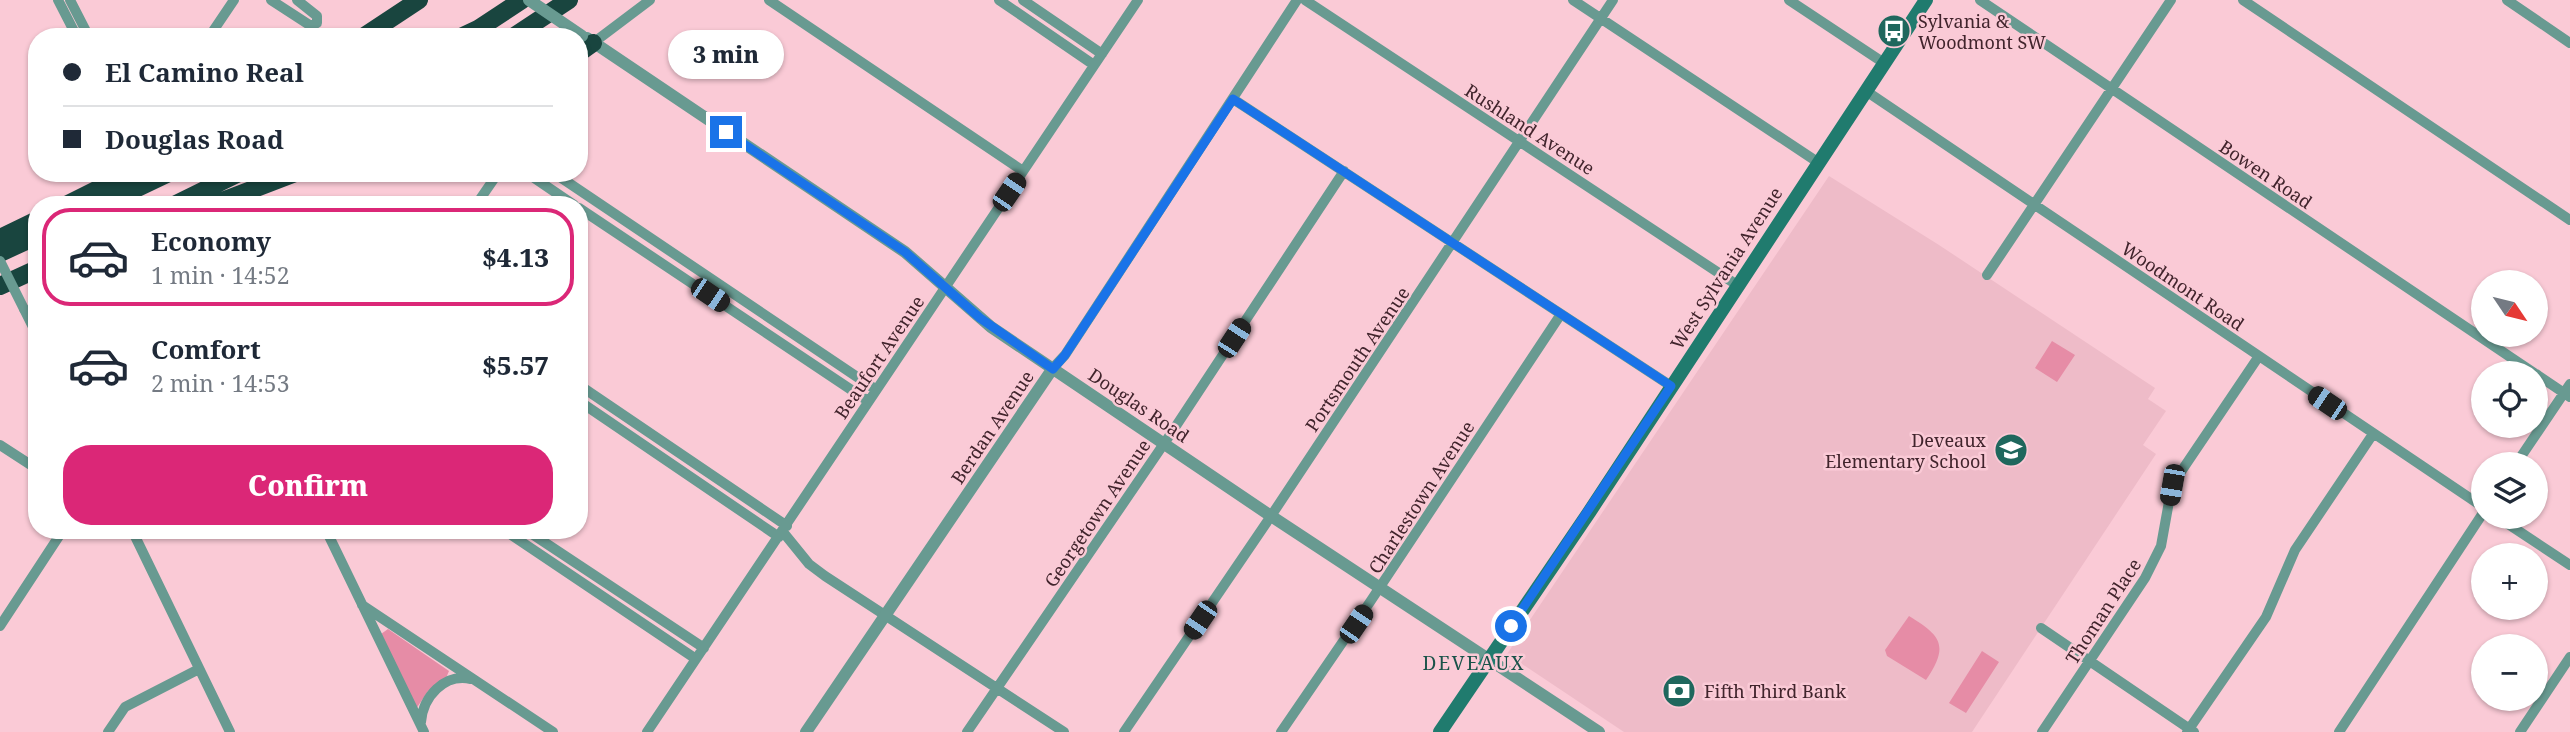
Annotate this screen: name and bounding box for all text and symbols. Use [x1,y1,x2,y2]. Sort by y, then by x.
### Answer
place label: Sylvania & Woodmont SW [1918,9,2046,54]
bus stop icon: Sylvania & Woodmont SW [1875,12,1913,50]
callout: 3 min [668,31,784,80]
text: 3 min [693,38,759,70]
text: El Camino Real [105,54,304,90]
street label: Rushland Avenue [1460,78,1600,180]
route end [710,116,742,148]
text: Douglas Road [105,121,284,157]
street label: Bowen Road [2215,134,2317,214]
car [989,169,1030,215]
street label: West Sylvania Avenue [1665,182,1787,354]
text: Economy [151,223,271,259]
icon: car [67,226,130,289]
street label: Woodmont Road [2117,236,2249,336]
text: $4.13 [482,239,549,275]
text: 1 min · 14:52 [151,259,289,291]
north arrow [2471,270,2548,346]
map controls [2471,270,2548,711]
car [687,275,734,315]
street label: Portsmouth Avenue [1300,282,1414,436]
street label: Beaufort Avenue [829,291,929,423]
car [1214,315,1255,361]
text: Comfort [151,331,261,367]
icon: car [67,334,130,397]
text: $5.57 [482,347,549,383]
button: locate [2471,361,2548,438]
street label: Douglas Road [1084,362,1194,448]
street label: Berdan Avenue [945,366,1039,488]
text: 2 min · 14:53 [151,367,289,399]
car [2304,383,2351,423]
street label: Charlestown Avenue [1363,416,1479,578]
place label: Deveaux Elementary School [1825,428,1987,473]
school or university icon: Deveaux Elementary School [1992,431,2030,469]
street label: Georgetown Avenue [1039,434,1155,592]
button: Confirm [63,445,553,525]
button: layers [2471,452,2548,529]
car [2159,462,2186,508]
button: + [2471,543,2548,620]
street label: Thoman Place [2060,554,2146,668]
car [1180,597,1221,643]
car [1336,601,1377,647]
route start [1495,610,1527,642]
button: − [2471,634,2548,711]
district label: DEVEAUX [1422,650,1526,676]
bank icon: Fifth Third Bank [1660,672,1698,710]
place label: Fifth Third Bank [1704,679,1846,703]

